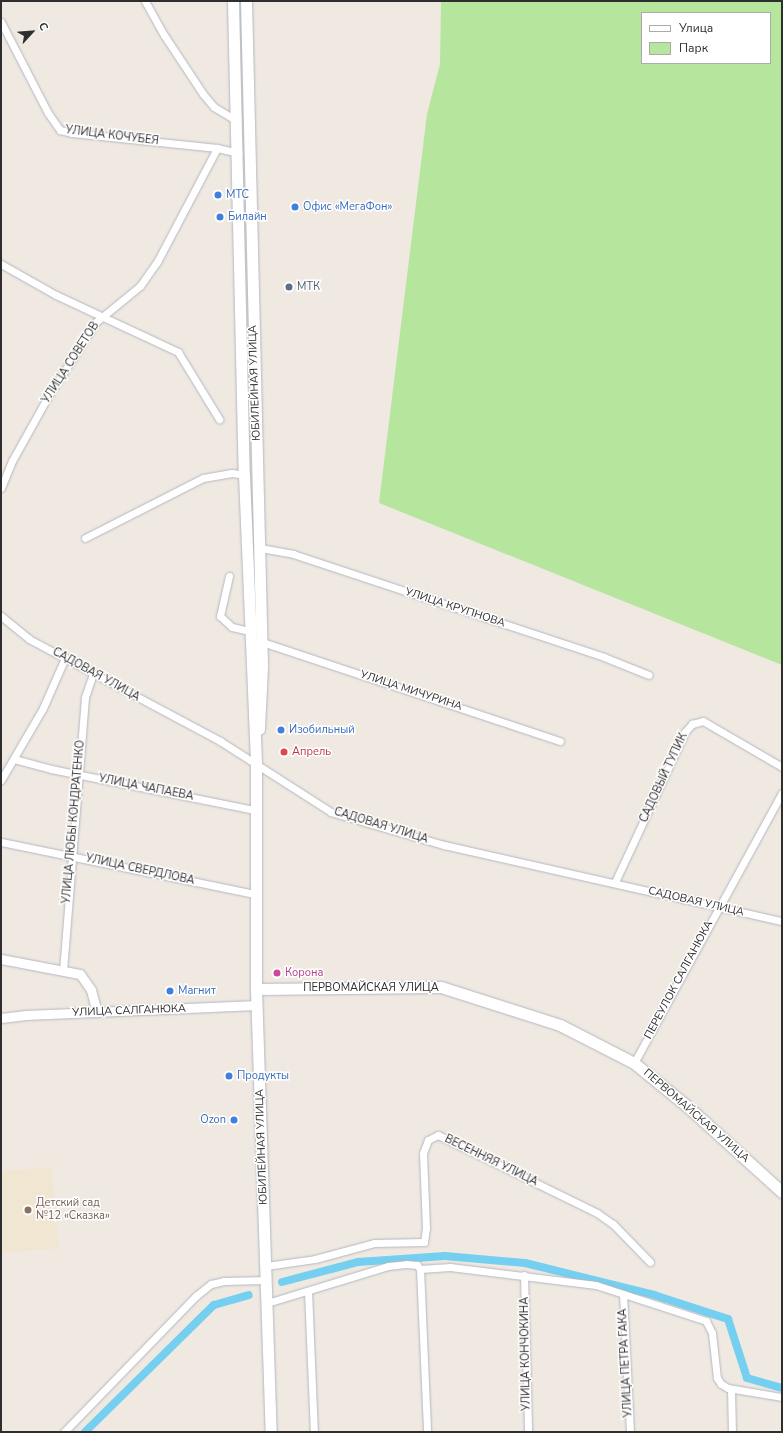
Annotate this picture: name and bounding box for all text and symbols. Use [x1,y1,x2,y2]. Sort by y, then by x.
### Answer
north arrow [12,12,52,52]
legend [641,12,771,64]
text: С [35,20,52,33]
text: Улица [679,20,713,36]
text: Парк [679,40,708,56]
street label: УЛИЦА КОЧУБЕЯ [65,124,159,148]
place label: МТС [226,188,249,202]
marker: МТС [213,190,223,200]
place label: Офис «МегаФон» [303,200,392,214]
marker: Офис «МегаФон» [290,202,300,212]
place label: Билайн [228,210,267,224]
marker: Билайн [215,212,225,222]
place label: МТК [297,280,320,294]
marker: МТК [284,282,294,292]
street label: УЛИЦА СОВЕТОВ [40,320,102,406]
street label: ЮБИЛЕЙНАЯ УЛИЦА [246,325,264,441]
street label: УЛИЦА КРУПНОВА [403,586,507,630]
street label: САДОВАЯ УЛИЦА [50,646,142,704]
street label: УЛИЦА МИЧУРИНА [358,668,464,714]
place label: Изобильный [289,723,355,737]
marker: Изобильный [276,725,286,735]
street label: САДОВЫЙ ТУПИК [637,731,691,825]
street label: УЛИЦА ЛЮБЫ КОНДРАТЕНКО [60,740,88,904]
place label: Апрель [292,745,331,759]
marker: Апрель [279,747,289,757]
street label: УЛИЦА ЧАПАЕВА [97,772,195,804]
street label: САДОВАЯ УЛИЦА [332,805,430,847]
street label: УЛИЦА СВЕРДЛОВА [84,852,196,888]
street label: САДОВАЯ УЛИЦА [647,885,745,919]
street label: ПЕРЕУЛОК САЛГАНЮКА [642,918,716,1042]
place label: Корона [285,966,323,980]
marker: Корона [272,968,282,978]
street label: ПЕРВОМАЙСКАЯ УЛИЦА [303,981,439,995]
place label: Магнит [178,984,216,998]
marker: Магнит [165,986,175,996]
street label: УЛИЦА САЛГАНЮКА [72,1002,186,1020]
street label: ПЕРВОМАЙСКАЯ УЛИЦА [640,1067,752,1165]
place label: Продукты [237,1069,289,1083]
marker: Продукты [224,1071,234,1081]
street label: ЮБИЛЕЙНАЯ УЛИЦА [253,1089,271,1205]
place label: Ozon [200,1113,226,1127]
marker: Ozon [229,1115,239,1125]
street label: ВЕСЕННЯЯ УЛИЦА [442,1133,540,1189]
place label: Детский сад №12 «Сказка» [36,1197,110,1223]
marker: Детский сад №12 «Сказка» [23,1205,33,1215]
street label: УЛИЦА КОНЧОКИНА [518,1297,534,1411]
street label: УЛИЦА ПЕТРА ГАКА [617,1308,635,1418]

